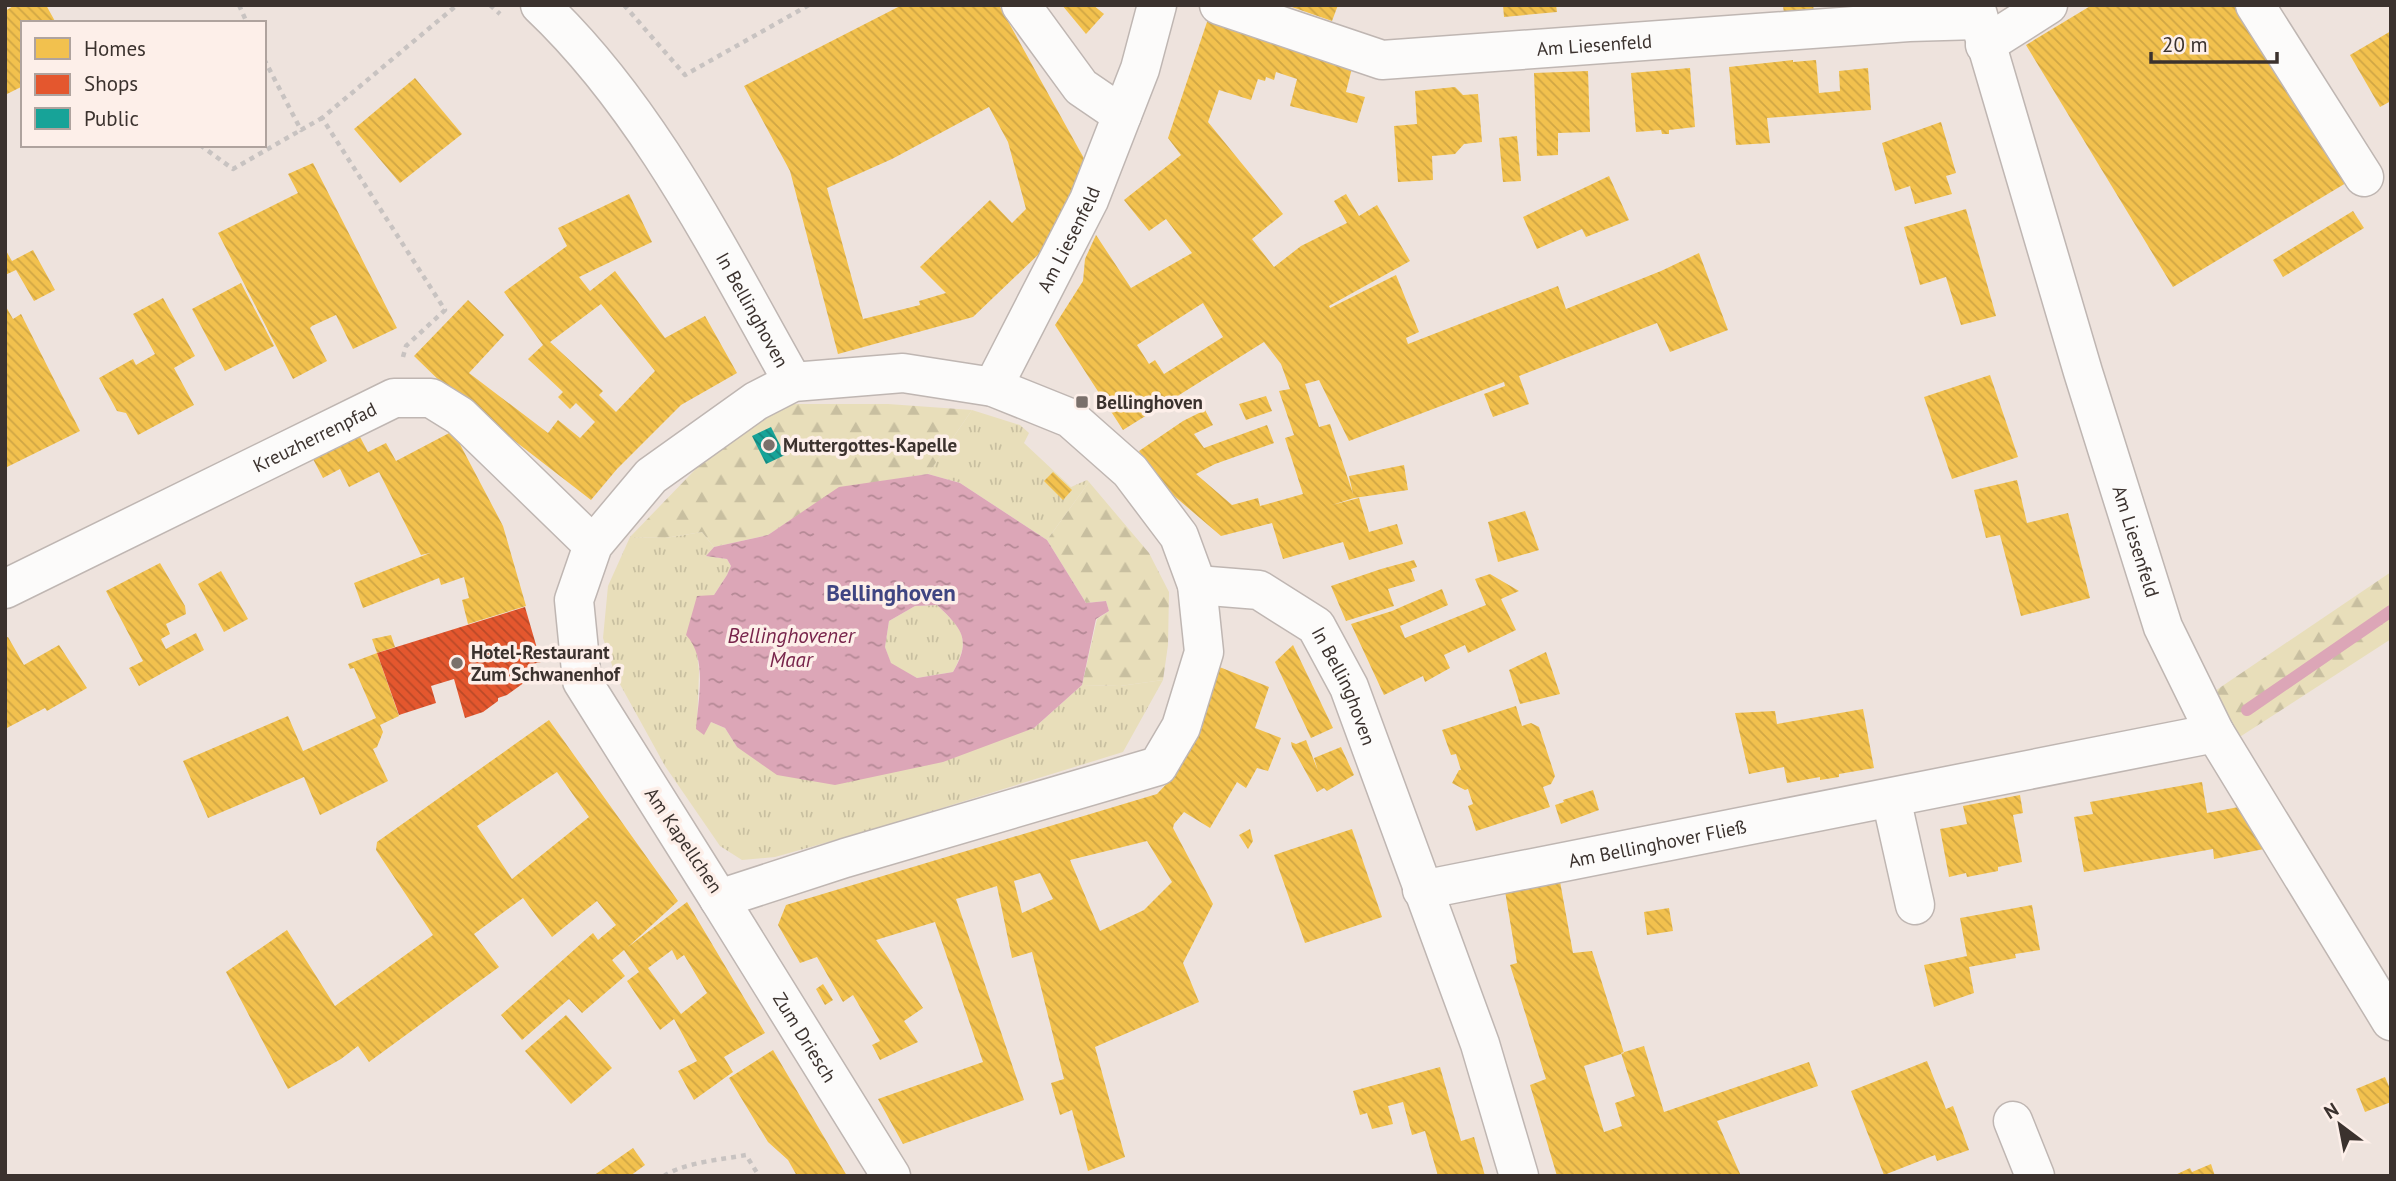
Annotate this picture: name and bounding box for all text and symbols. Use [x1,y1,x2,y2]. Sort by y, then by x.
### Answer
legend [21,21,266,147]
scale bar [2151,21,2277,65]
street label: Am Liesenfeld [1536,29,1653,61]
text: 20 m [2162,31,2208,58]
text: Homes [84,35,146,62]
text: Shops [84,70,138,97]
text: Public [84,105,139,132]
street label: Am Liesenfeld [1032,183,1105,296]
street label: In Bellinghoven [711,248,794,372]
place label: Bellinghoven [1096,390,1203,414]
marker: Bellinghoven [1074,394,1090,410]
street label: Kreuzherrenpfad [249,396,380,477]
place label: Muttergottes-Kapelle [783,433,957,457]
marker: Muttergottes-Kapelle [761,437,777,453]
street label: Am Liesenfeld [2107,483,2165,600]
district label: Bellinghoven [826,578,956,607]
water label: Bellinghovener Maar [727,622,857,673]
street label: In Bellinghoven [1307,622,1381,748]
place label: Hotel-Restaurant Zum Schwanenhof [471,640,622,686]
marker: Hotel-Restaurant Zum Schwanenhof [449,655,465,671]
street label: Am Kapellchen [640,783,728,897]
street label: Am Bellinghover Fließ [1566,814,1749,873]
street label: Zum Driesch [768,988,842,1087]
north arrow [2305,1090,2375,1160]
text: N [2319,1097,2343,1124]

